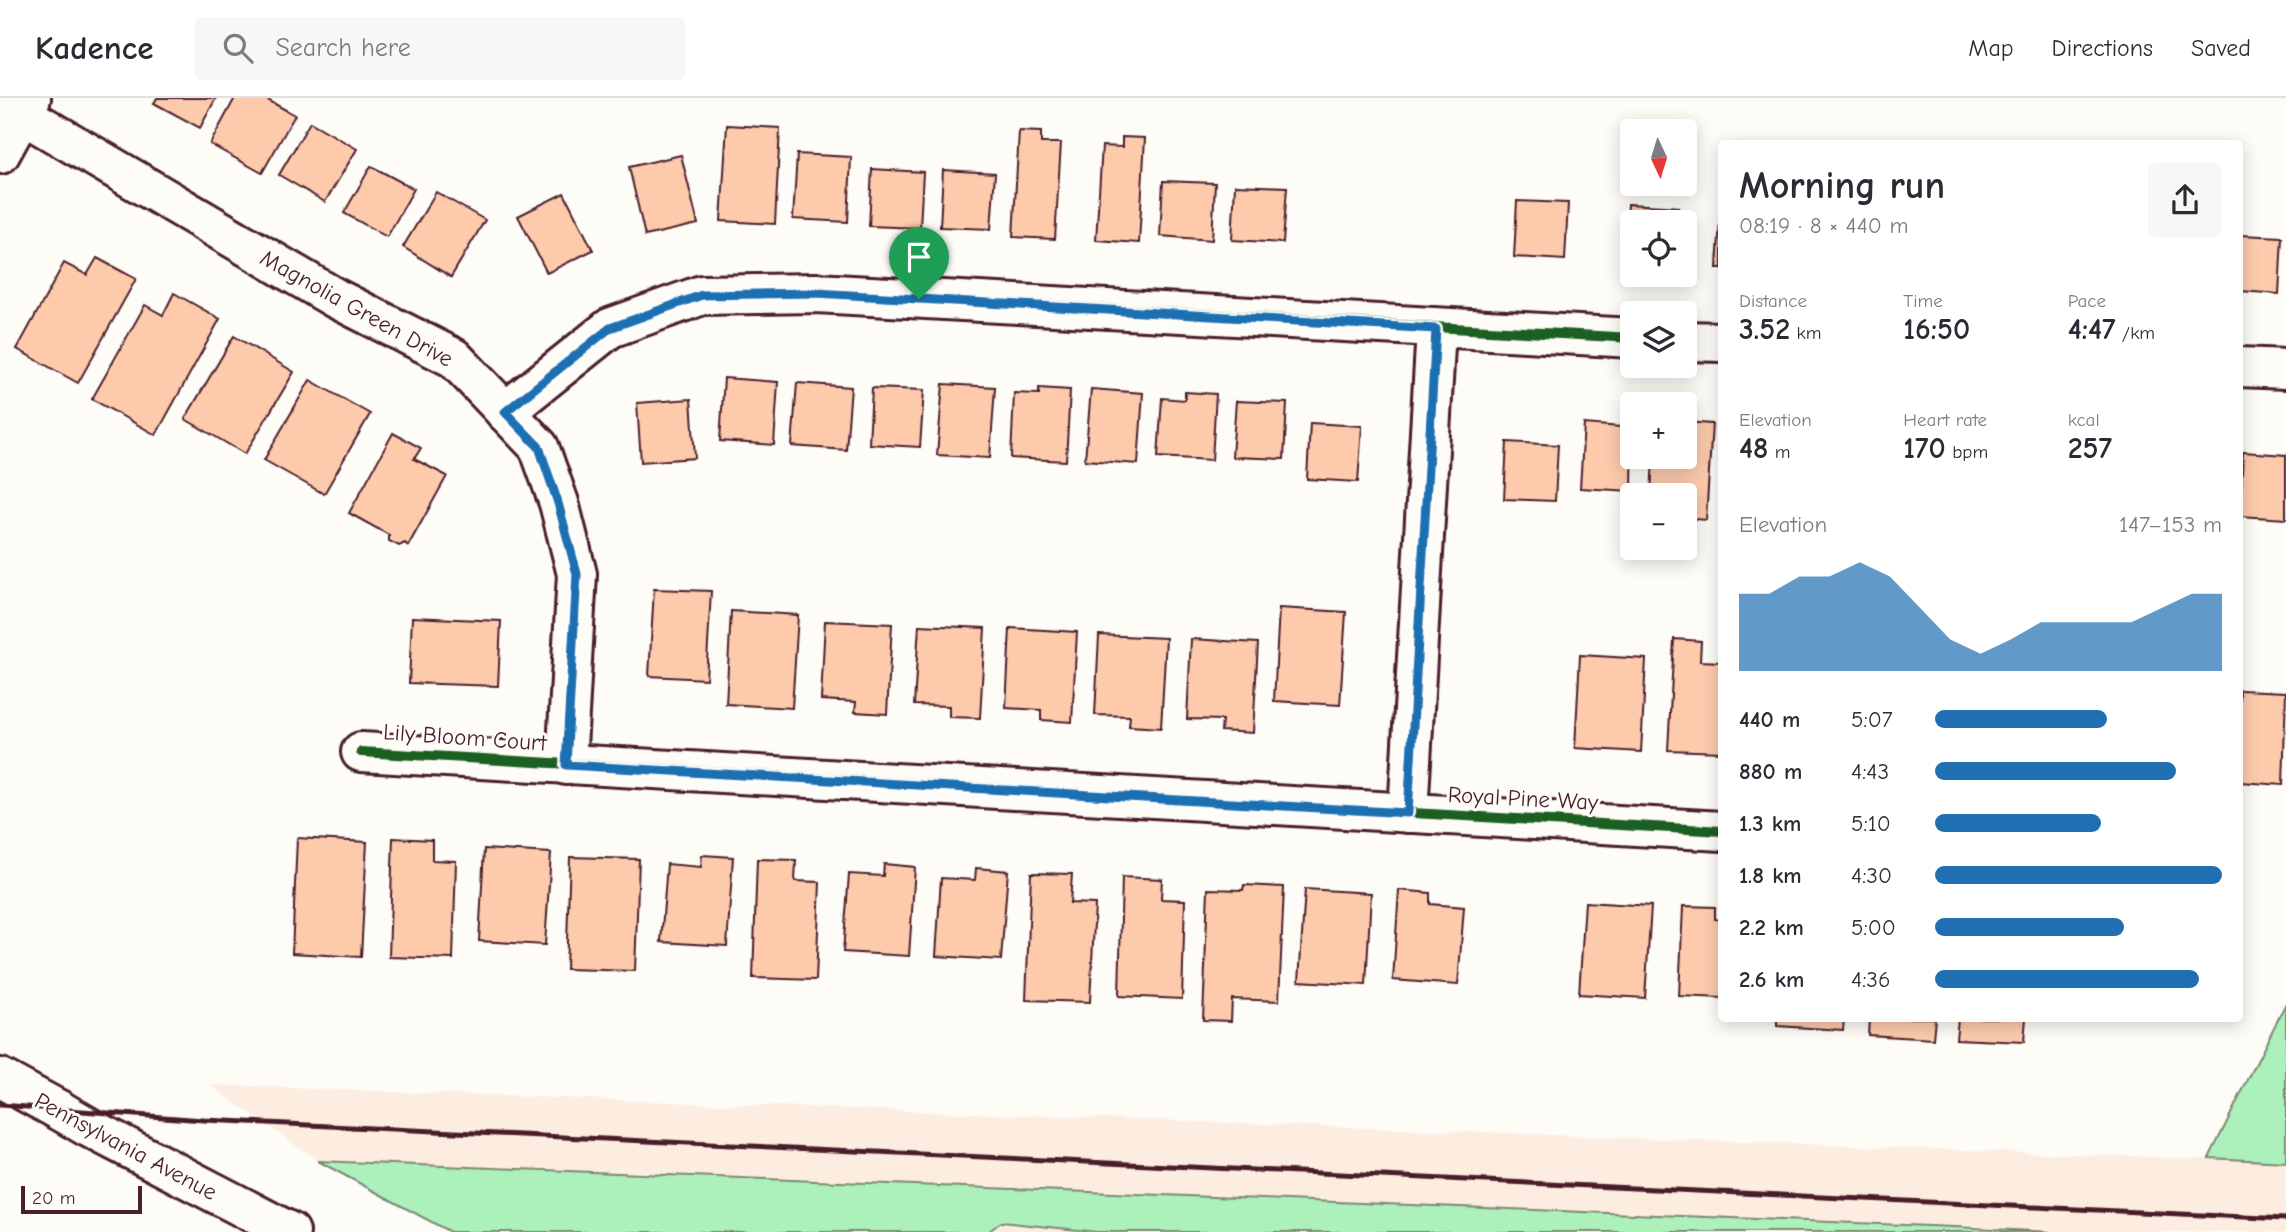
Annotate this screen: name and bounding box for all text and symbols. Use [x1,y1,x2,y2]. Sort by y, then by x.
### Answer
search box [195,17,685,80]
text: Kadence [35,29,153,67]
icon: search [219,29,257,67]
text: Search here [275,33,411,63]
text: Map [1968,34,2014,62]
text: Directions [2052,34,2153,62]
text: Saved [2191,34,2251,62]
north arrow [1620,119,1698,196]
map controls [1620,119,1697,560]
button: share [2148,163,2222,237]
text: Morning run [1739,164,1945,208]
button: locate [1620,210,1697,287]
text: 08:19 · 8 × 440 m [1739,212,1909,239]
pin [889,227,949,299]
icon: arrive [900,238,938,276]
street label: Magnolia Green Drive [256,244,458,373]
text: Distance [1739,290,1807,312]
text: Time [1903,290,1943,312]
text: Pace [2068,290,2106,312]
button: layers [1620,301,1697,378]
text: 3.52 [1739,312,1790,347]
text: 16:50 [1903,312,1970,347]
text: 4:47 [2068,312,2116,347]
text: km [1790,322,1821,344]
text: /km [2116,322,2155,344]
button: + [1620,392,1697,469]
text: Elevation [1739,409,1812,431]
text: Heart rate [1903,409,1987,431]
text: kcal [2068,409,2100,431]
text: 48 [1739,431,1768,466]
text: 170 [1903,431,1946,466]
text: 257 [2068,431,2112,466]
text: m [1768,441,1791,463]
text: bpm [1946,441,1988,463]
button: − [1620,483,1697,560]
text: Elevation [1739,511,1827,538]
text: 147–153 m [2119,511,2222,538]
text: 440 m [1739,706,1800,733]
text: 5:07 [1851,706,1893,733]
street label: Lily Bloom Court [382,718,549,757]
text: 880 m [1739,758,1802,785]
text: 4:43 [1851,758,1889,785]
street label: Royal Pine Way [1447,781,1600,816]
text: 1.3 km [1739,810,1801,837]
text: 5:10 [1851,810,1891,837]
text: 1.8 km [1739,862,1802,889]
text: 4:30 [1851,862,1892,889]
text: 2.2 km [1739,914,1804,941]
text: 5:00 [1851,914,1896,941]
text: 2.6 km [1739,966,1804,993]
text: 4:36 [1851,966,1890,993]
street label: Pennsylvania Avenue [30,1087,221,1206]
scale bar [21,1183,142,1215]
text: 20 m [32,1187,76,1209]

